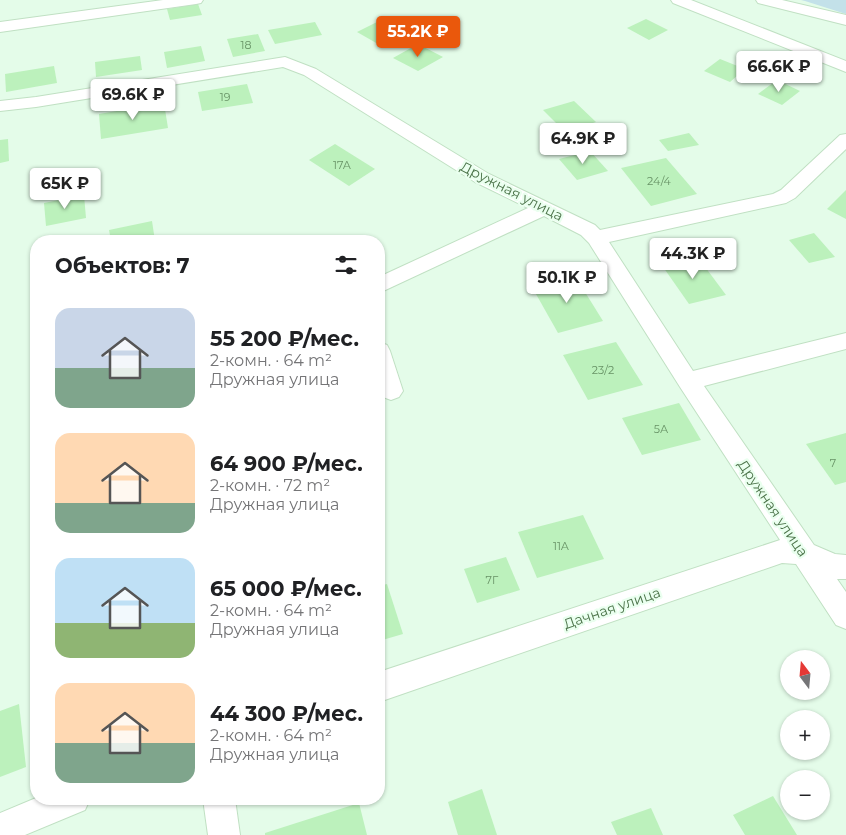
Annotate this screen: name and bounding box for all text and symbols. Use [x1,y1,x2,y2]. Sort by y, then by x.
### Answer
pin: 55.2K ₽ [372,15,464,58]
text: 55.2K ₽ [387,22,449,41]
house number: 18 [241,38,252,52]
pin: 66.6K ₽ [733,51,825,93]
text: 66.6K ₽ [747,57,811,76]
pin: 69.6K ₽ [87,78,179,121]
text: 69.6K ₽ [101,85,165,104]
house number: 19 [220,90,231,104]
pin: 64.9K ₽ [537,122,629,165]
text: 64.9K ₽ [551,129,615,148]
street label: Дружная улица [458,157,566,225]
house number: 17А [333,158,352,172]
pin: 65K ₽ [30,168,100,210]
text: 65K ₽ [41,174,89,193]
house number: 24/4 [647,174,672,188]
pin: 44.3K ₽ [647,238,739,280]
text: 44.3K ₽ [661,244,725,263]
icon: filters [332,251,360,279]
text: Объектов: 7 [55,253,190,278]
pin: 50.1K ₽ [521,262,613,304]
text: 50.1K ₽ [537,268,597,287]
text: 55 200 ₽/мес. [210,326,359,351]
icon: home [95,328,155,388]
text: 2-комн. · 64 m² [210,351,332,370]
house number: 23/2 [592,363,614,377]
text: Дружная улица [210,370,339,389]
house number: 5А [654,422,669,436]
text: 64 900 ₽/мес. [210,451,363,476]
icon: home [95,453,155,513]
street label: Дружная улица [734,456,812,560]
house number: 7 [830,456,836,470]
text: 2-комн. · 72 m² [210,476,330,495]
text: Дружная улица [210,495,339,514]
house number: 11А [553,539,570,553]
house number: 7Г [486,573,499,587]
text: 65 000 ₽/мес. [210,576,362,601]
icon: home [95,578,155,638]
street label: Дачная улица [561,583,663,633]
text: 2-комн. · 64 m² [210,601,332,620]
text: Дружная улица [210,620,339,639]
north arrow [780,650,830,700]
map controls [780,650,830,820]
text: 44 300 ₽/мес. [210,701,363,726]
icon: home [95,703,155,763]
button: + [780,710,830,760]
text: 2-комн. · 64 m² [210,726,332,745]
text: Дружная улица [210,745,339,764]
button: − [780,770,830,820]

